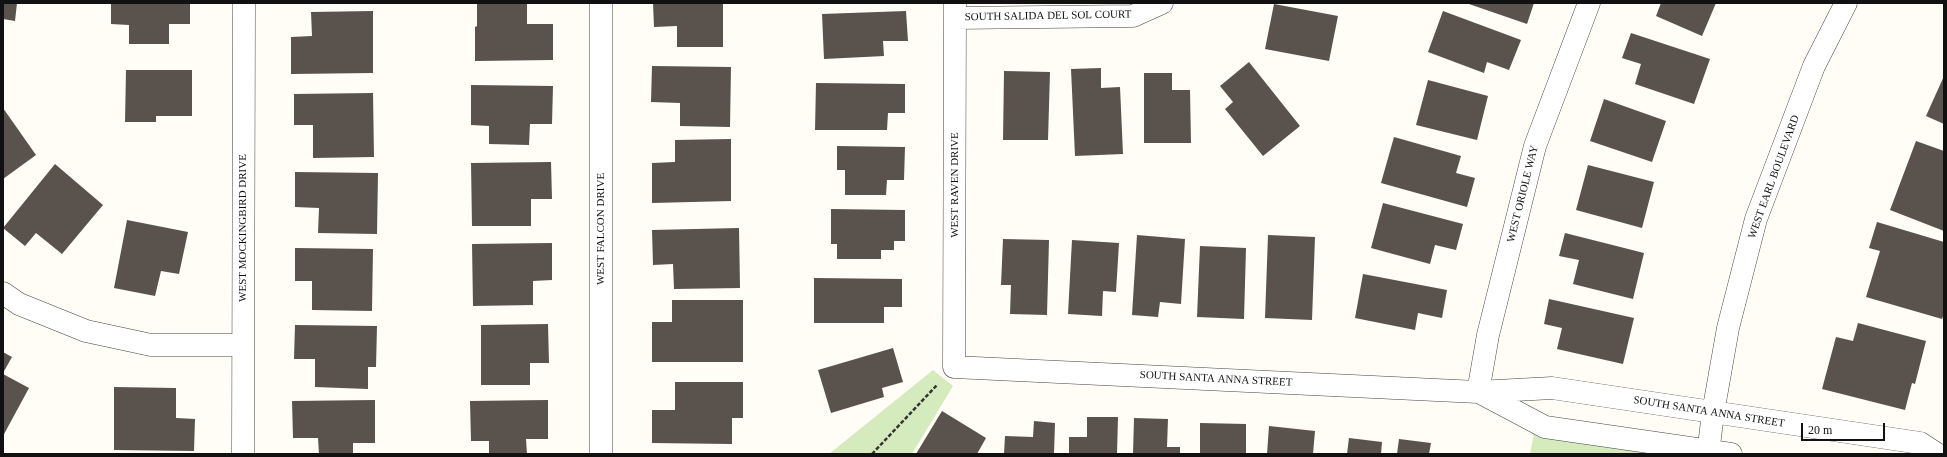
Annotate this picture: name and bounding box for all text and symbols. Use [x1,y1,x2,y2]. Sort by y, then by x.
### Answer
street label: SOUTH SALIDA DEL SOL COURT [965,8,1131,24]
street label: WEST EARL BOULEVARD [1745,113,1803,241]
street label: WEST RAVEN DRIVE [948,132,962,238]
street label: WEST ORIOLE WAY [1505,144,1541,244]
street label: WEST MOCKINGBIRD DRIVE [236,154,250,302]
street label: WEST FALCON DRIVE [594,173,608,285]
street label: SOUTH SANTA ANNA STREET [1139,368,1293,390]
street label: SOUTH SANTA ANNA STREET [1633,394,1785,430]
scale bar [1803,415,1887,441]
text: 20 m [1808,423,1832,437]

